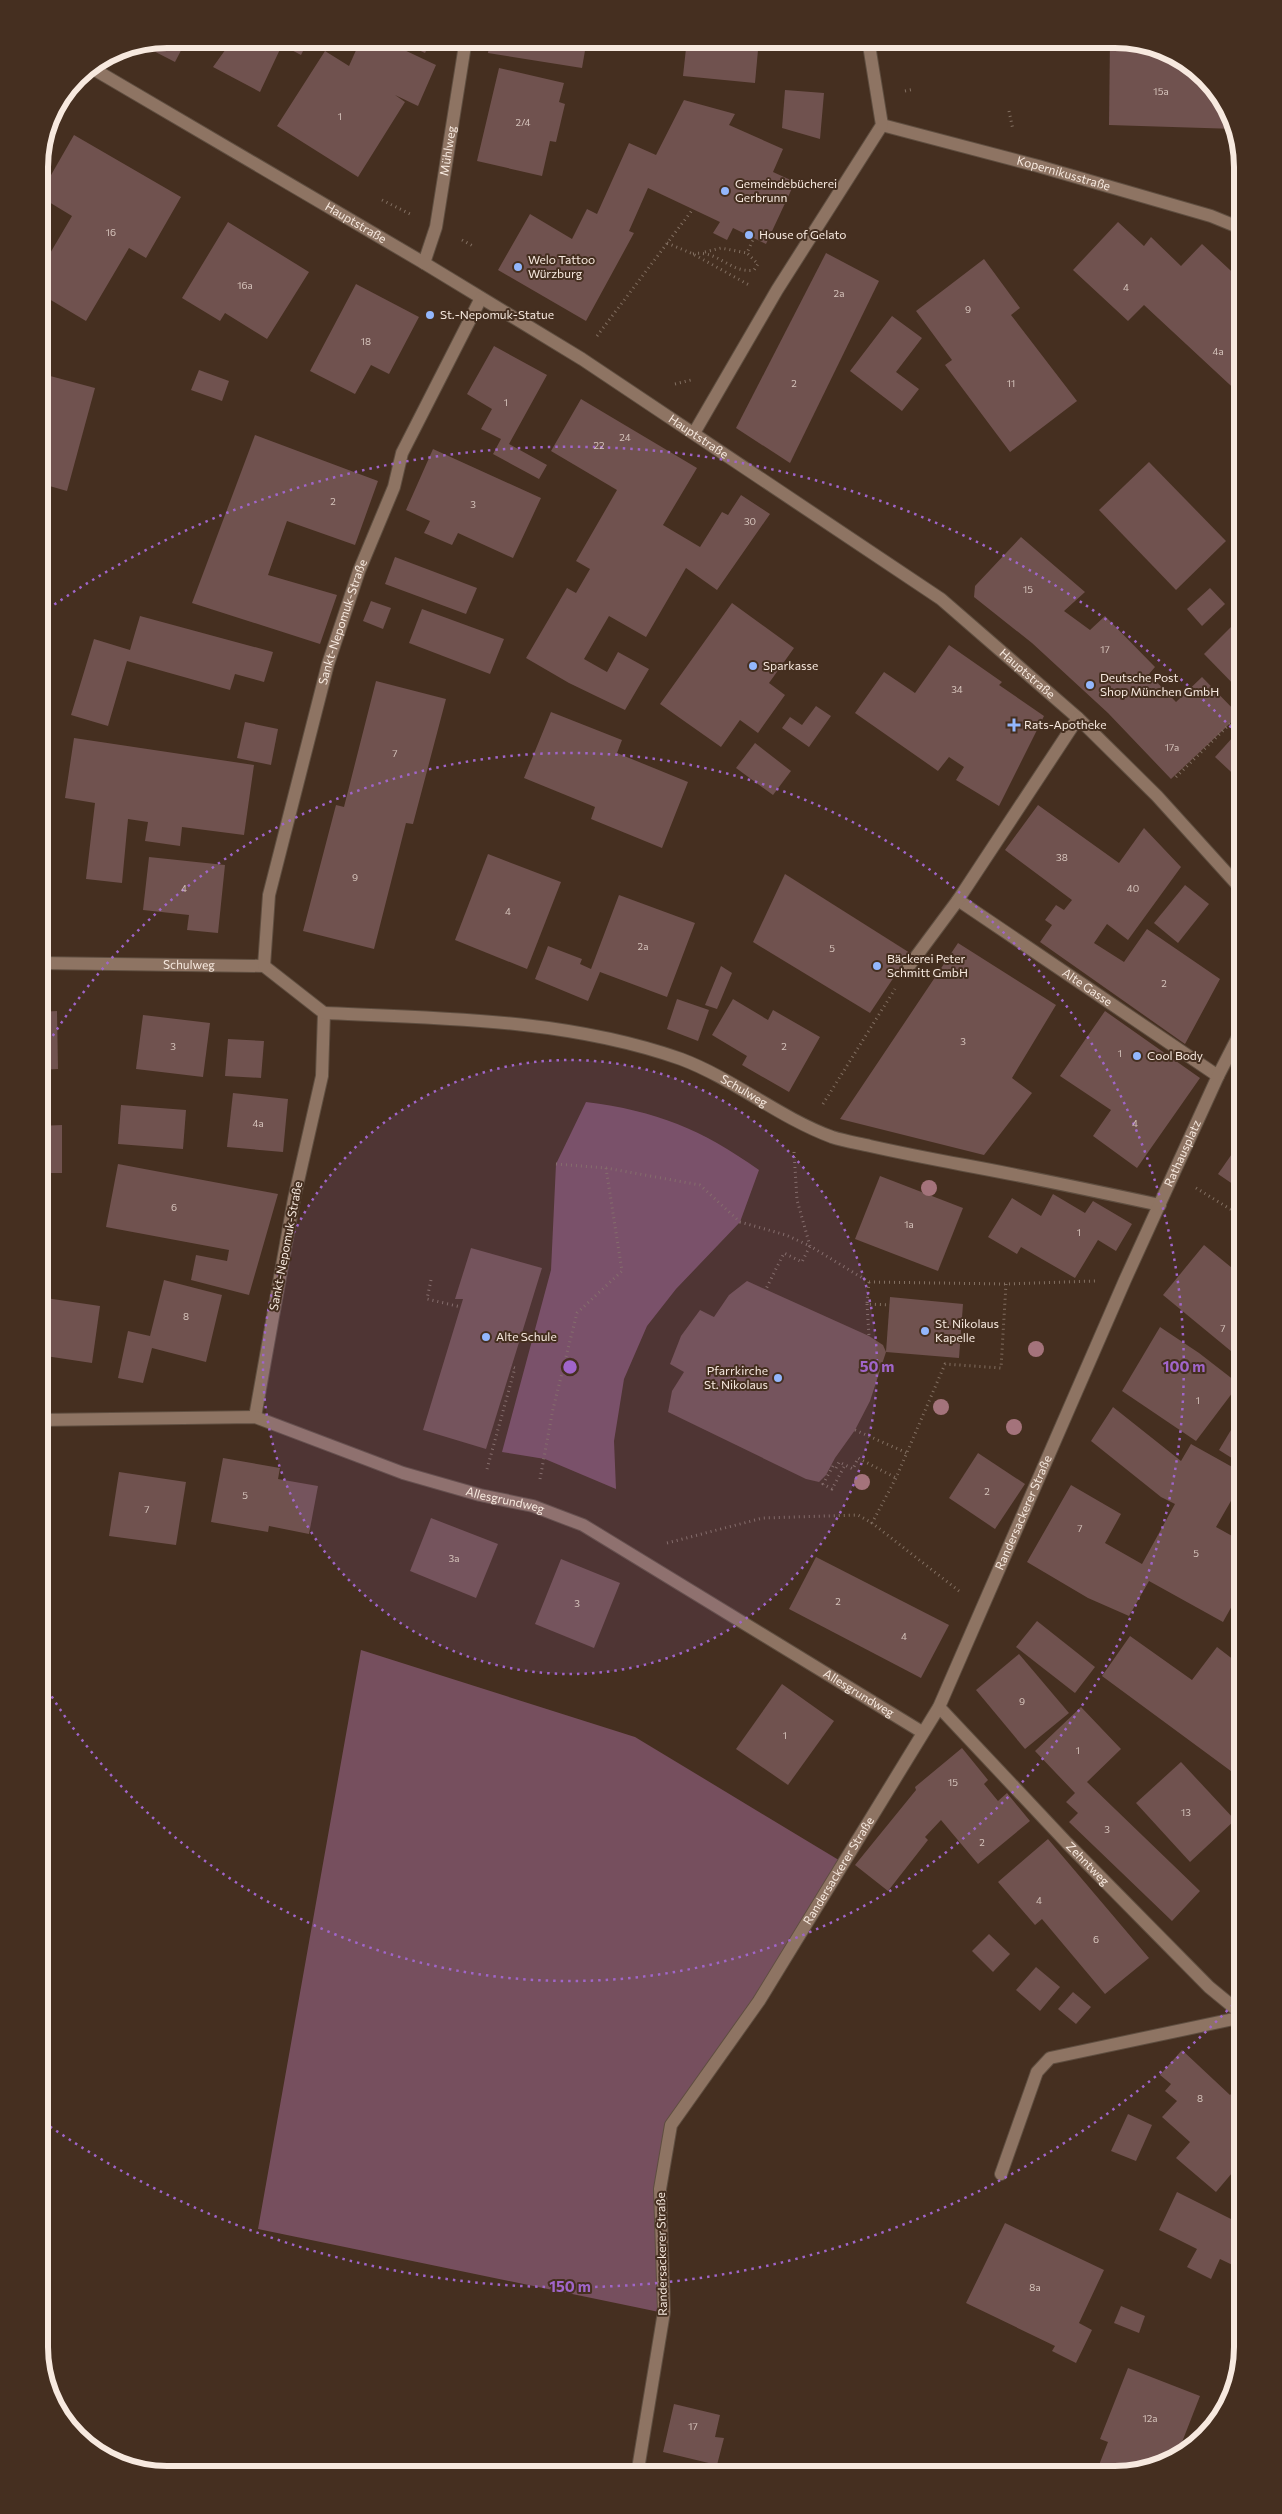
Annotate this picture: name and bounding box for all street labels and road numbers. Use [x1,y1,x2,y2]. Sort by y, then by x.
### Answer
street label: Mühlweg [436,124,458,177]
street label: Kopernikusstraße [1016,153,1112,193]
street label: Hauptstraße [323,199,389,245]
street label: Hauptstraße [666,411,731,461]
street label: Sankt-Nepomuk-Straße [315,557,369,686]
street label: Hauptstraße [997,645,1058,701]
street label: Schulweg [163,957,216,971]
street label: Alte Gasse [1060,965,1115,1008]
street label: Schulweg [719,1071,771,1109]
street label: Rathausplatz [1161,1117,1203,1189]
street label: Sankt-Nepomuk-Straße [266,1180,304,1312]
street label: Randersackerer Straße [992,1453,1054,1572]
street label: Allesgrundweg [464,1483,547,1516]
street label: Allesgrundweg [821,1666,898,1720]
street label: Randersackerer Straße [800,1814,876,1927]
street label: Zehntweg [1064,1838,1113,1888]
street label: Randersackerer Straße [653,2192,669,2316]

